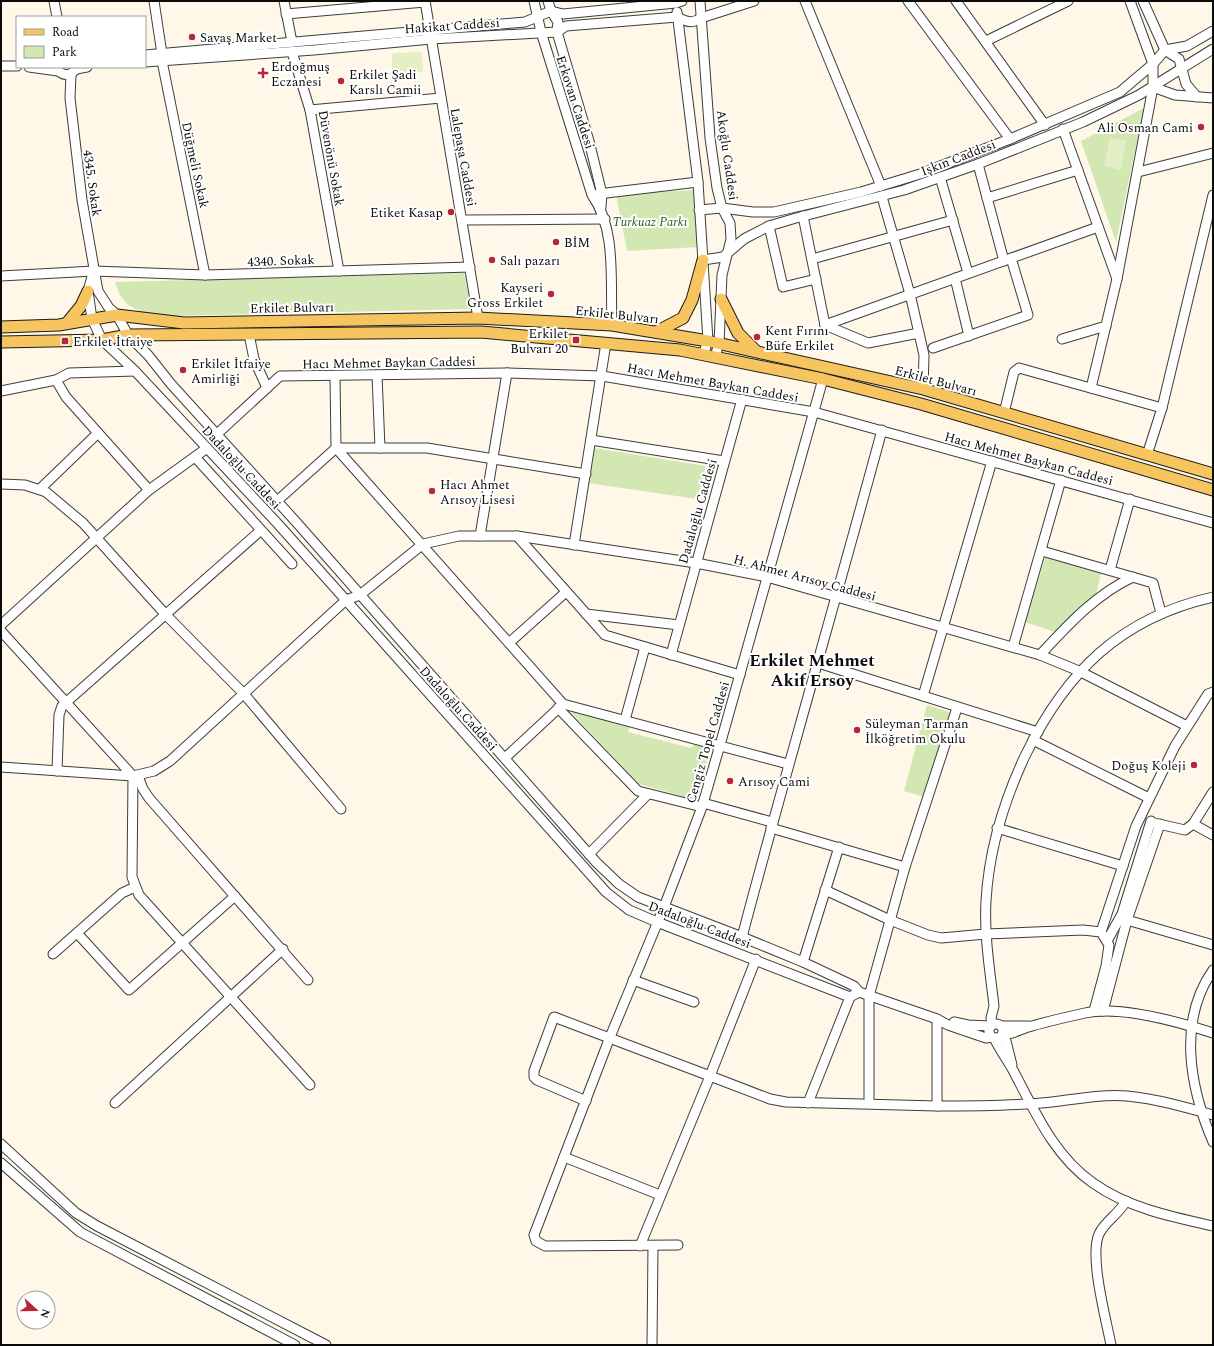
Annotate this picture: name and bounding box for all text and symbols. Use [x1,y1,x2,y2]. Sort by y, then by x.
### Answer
street label: Hakikat Caddesi [404,13,500,39]
legend [16,16,146,68]
text: Road [52,23,79,42]
place label: Savaş Market [200,28,277,48]
marker: Savaş Market [187,32,197,42]
text: Park [52,43,77,62]
street label: Erkovan Caddesi [550,53,600,152]
place label: Erdoğmuş Eczanesi [271,57,330,92]
place label: Erkilet Şadi Karslı Camii [349,65,421,100]
marker: Erdoğmuş Eczanesi [258,68,268,78]
marker: Erkilet Şadi Karslı Camii [336,76,346,86]
street label: Lalepaşa Caddesi [444,106,482,208]
street label: Düvenönü Sokak [313,108,349,208]
street label: Akoğlu Caddesi [711,109,743,202]
place label: Ali Osman Cami [1097,118,1193,138]
street label: Düğmeli Sokak [176,120,214,210]
marker: Ali Osman Cami [1196,122,1206,132]
street label: Işkın Caddesi [918,134,999,181]
street label: 4345. Sokak [77,148,107,218]
place label: Etiket Kasap [370,203,443,223]
marker: Etiket Kasap [446,207,456,217]
park label: Turkuaz Parkı [612,212,688,232]
place label: BİM [564,233,590,253]
marker: BİM [551,237,561,247]
street label: 4340. Sokak [247,250,315,272]
place label: Salı pazarı [500,251,560,271]
marker: Salı pazarı [487,255,497,265]
place label: Kayseri Gross Erkilet [467,278,543,313]
marker: Kayseri Gross Erkilet [546,289,556,299]
street label: Erkilet Bulvarı [250,297,334,319]
street label: Erkilet Bulvarı [574,301,660,329]
place label: Kent Fırını Büfe Erkilet [765,321,835,356]
place label: Erkilet Bulvarı 20 [510,324,568,359]
place label: Erkilet İtfaiye [73,332,153,352]
marker: Kent Fırını Büfe Erkilet [752,332,762,342]
marker: Erkilet Bulvarı 20 [571,335,581,345]
marker: Erkilet İtfaiye [60,336,70,346]
street label: Hacı Mehmet Baykan Caddesi [302,351,476,375]
place label: Erkilet İtfaiye Amirliği [191,354,271,389]
street label: Hacı Mehmet Baykan Caddesi [626,358,800,408]
street label: Erkilet Bulvarı [893,360,979,402]
marker: Erkilet İtfaiye Amirliği [178,365,188,375]
street label: Dadaloğlu Caddesi [197,421,286,514]
street label: Hacı Mehmet Baykan Caddesi [942,427,1115,491]
street label: Dadaloğlu Caddesi [673,456,723,566]
place label: Hacı Ahmet Arısoy Lisesi [440,475,515,510]
marker: Hacı Ahmet Arısoy Lisesi [427,486,437,496]
street label: H. Ahmet Arısoy Caddesi [731,549,878,607]
district label: Erkilet Mehmet Akif Ersoy [749,648,875,694]
street label: Dadaloğlu Caddesi [415,662,502,756]
street label: Cengiz Topel Caddesi [681,679,735,806]
place label: Süleyman Tarman İlköğretim Okulu [865,714,969,749]
marker: Süleyman Tarman İlköğretim Okulu [852,725,862,735]
place label: Doğuş Koleji [1111,756,1186,776]
marker: Doğuş Koleji [1189,760,1199,770]
place label: Arısoy Cami [738,772,810,792]
marker: Arısoy Cami [725,776,735,786]
street label: Dadaloğlu Caddesi [645,896,754,954]
north arrow [16,1290,56,1330]
text: N [35,1306,54,1321]

